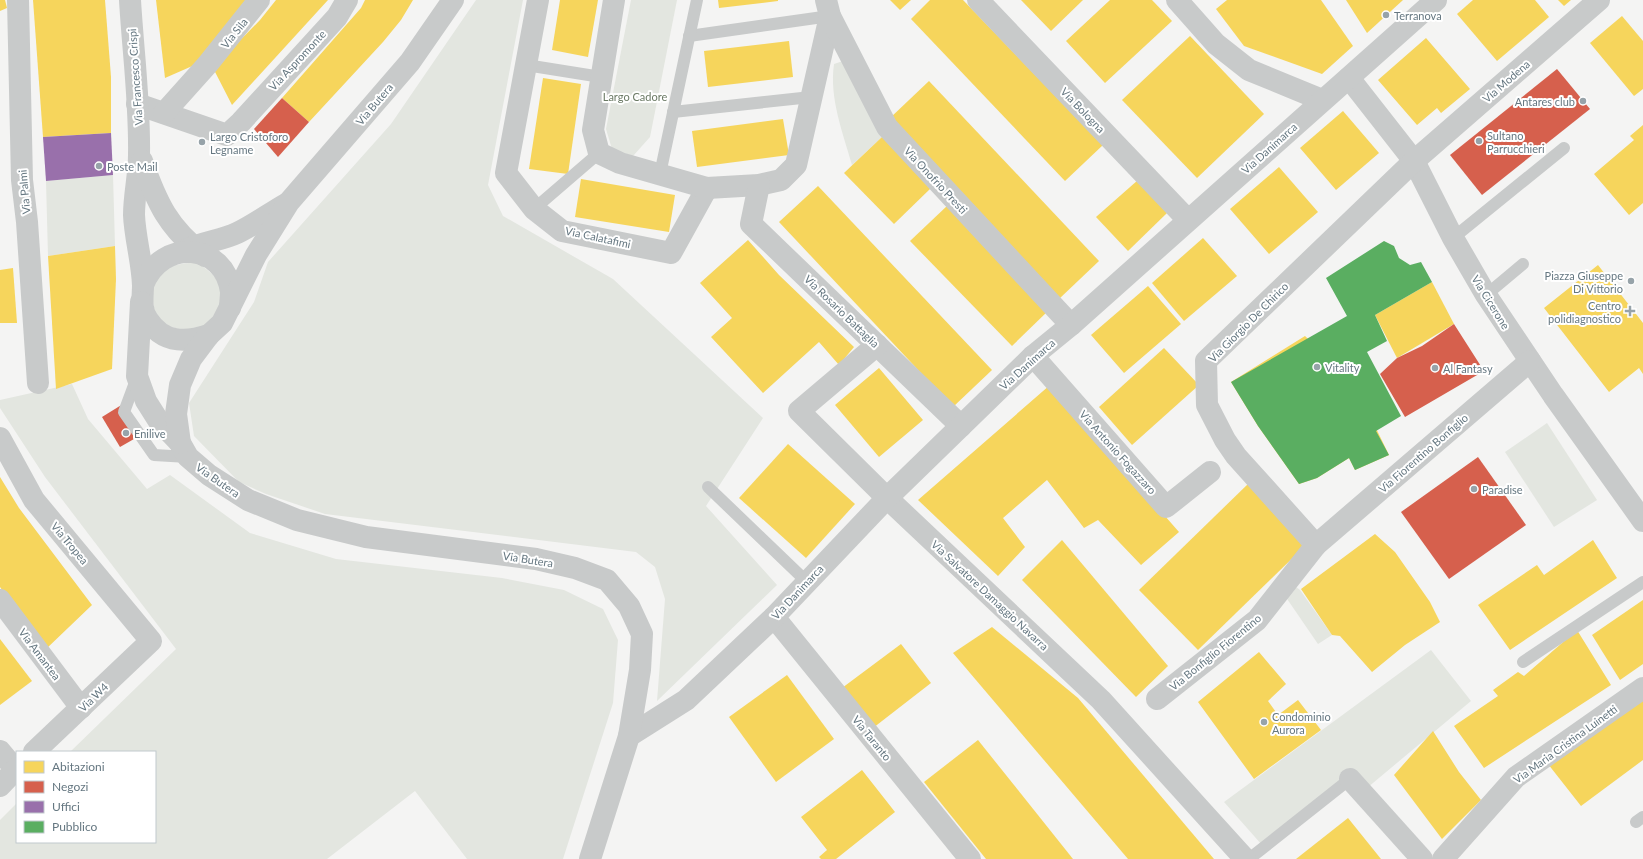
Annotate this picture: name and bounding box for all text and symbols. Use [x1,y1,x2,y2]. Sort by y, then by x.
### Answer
place label: Terranova [1394,9,1442,22]
marker: Terranova [1381,10,1391,20]
street label: Via Sila [218,15,250,51]
street label: Via Aspromonte [266,27,328,93]
street label: Via Francesco Crispi [125,28,145,126]
street label: Via Modena [1480,57,1532,105]
street label: Via Butera [353,80,395,128]
street label: Via Bologna [1058,85,1108,135]
park label: Largo Cadore [603,90,667,103]
place label: Antares club [1515,95,1575,108]
marker: Antares club [1578,96,1588,106]
street label: Via Danimarca [1239,120,1299,176]
place label: Sultano Parrucchieri [1487,129,1545,155]
place label: Largo Cristoforo Legname [210,130,288,156]
marker: Sultano Parrucchieri [1474,136,1484,146]
marker: Largo Cristoforo Legname [197,137,207,147]
street label: Via Onofrio Presti [902,144,970,216]
place label: Poste Mail [107,160,158,173]
marker: Poste Mail [94,161,104,171]
street label: Via Palmi [16,169,32,215]
street label: Via Calatafimi [564,224,632,250]
place label: Piazza Giuseppe Di Vittorio [1545,269,1623,295]
street label: Via Rosario Battaglia [802,272,882,350]
street label: Via Cicerone [1469,273,1513,332]
marker: Piazza Giuseppe Di Vittorio [1626,276,1636,286]
street label: Via Giorgio De Chirico [1205,279,1291,365]
place label: Centro polidiagnostico [1548,299,1621,325]
marker: Centro polidiagnostico [1624,305,1636,317]
street label: Via Danimarca [997,336,1057,392]
place label: Vitality [1325,361,1360,374]
marker: Vitality [1312,362,1322,372]
place label: Al Fantasy [1443,362,1493,375]
marker: Al Fantasy [1430,363,1440,373]
street label: Via Antonio Fogazzaro [1077,408,1159,496]
street label: Via Fiorentino Bonfiglio [1376,411,1470,495]
place label: Enilive [134,427,166,440]
marker: Enilive [121,428,131,438]
street label: Via Butera [194,460,242,500]
place label: Paradise [1482,483,1523,496]
marker: Paradise [1469,484,1479,494]
street label: Via Tropea [49,519,91,567]
street label: Via Salvatore Damaggio Navarra [929,537,1051,653]
street label: Via Butera [502,549,554,569]
street label: Via Danimarca [768,562,826,622]
street label: Via Bonfiglio Fiorentino [1167,611,1263,693]
street label: Via Amantea [16,626,64,682]
street label: Via W4 [76,679,111,714]
street label: Via Maria Cristina Luinetti [1511,702,1619,786]
place label: Condominio Aurora [1272,710,1331,736]
street label: Via Taranto [850,713,894,763]
marker: Condominio Aurora [1259,717,1269,727]
legend [16,751,156,843]
text: Abitazioni [52,759,105,774]
text: Negozi [52,779,89,794]
text: Uffici [52,799,80,814]
text: Pubblico [52,819,98,834]

